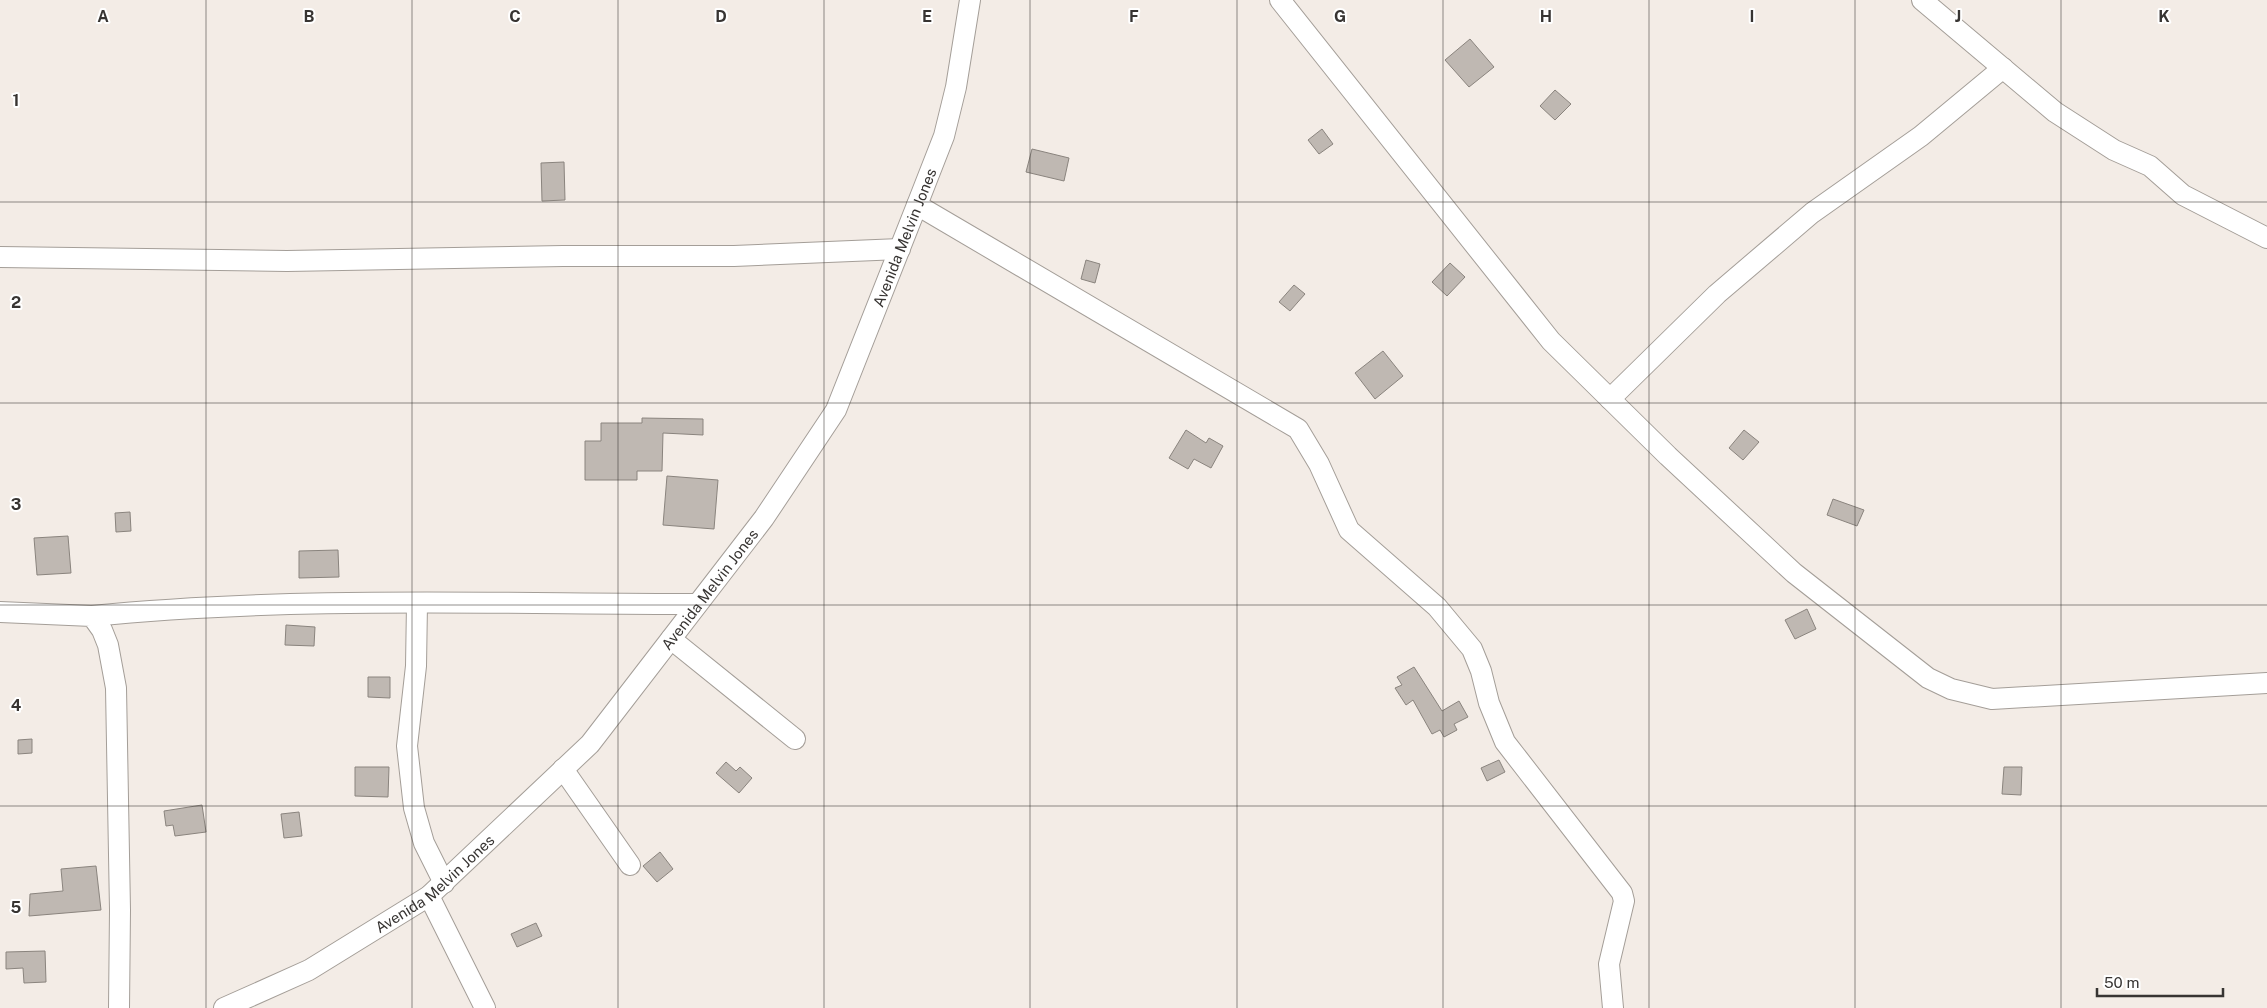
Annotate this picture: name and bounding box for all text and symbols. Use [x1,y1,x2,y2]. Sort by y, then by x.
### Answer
text: A [97,7,109,26]
text: B [304,7,315,26]
text: C [509,7,521,26]
text: D [715,7,727,26]
text: E [922,7,932,26]
text: F [1129,7,1139,26]
text: G [1334,7,1346,26]
text: H [1540,7,1552,26]
text: I [1750,7,1754,26]
text: J [1955,7,1961,26]
text: K [2158,7,2170,26]
text: 1 [13,91,19,110]
street label: Avenida Melvin Jones [869,166,939,309]
text: 2 [11,293,21,312]
text: 3 [11,495,21,514]
street label: Avenida Melvin Jones [658,525,761,653]
text: 4 [11,696,22,715]
street label: Avenida Melvin Jones [372,831,497,936]
text: 5 [11,898,22,917]
scale bar [2097,966,2223,998]
text: 50 m [2104,974,2139,991]

